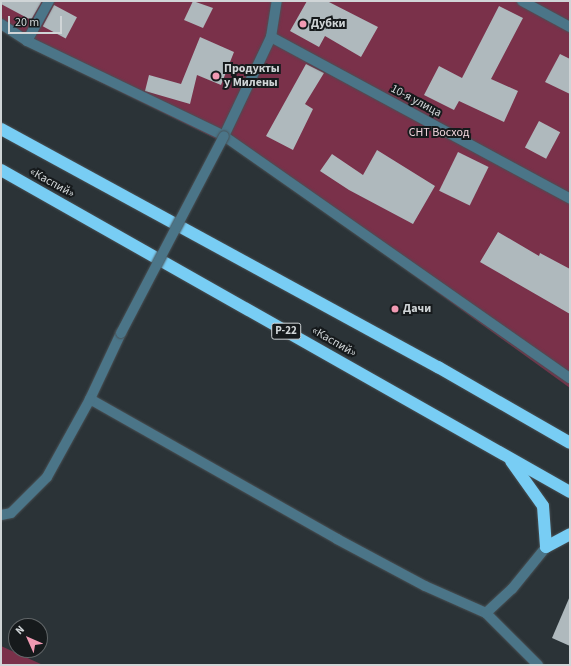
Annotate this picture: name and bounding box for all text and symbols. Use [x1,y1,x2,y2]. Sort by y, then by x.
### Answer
scale bar [10,8,64,34]
text: 20 m [15,14,39,31]
place label: Дубки [311,17,346,31]
marker: Дубки [298,19,308,29]
place label: Продукты у Милены [224,62,280,90]
marker: Продукты у Милены [211,71,221,81]
street label: 10-я улица [388,82,444,120]
park label: СНТ Восход [409,126,469,140]
street label: «Каспий» [27,165,77,201]
place label: Дачи [403,302,431,316]
marker: Дачи [390,304,400,314]
road number: Р-22 [271,322,301,340]
street label: «Каспий» [309,324,359,360]
north arrow [8,618,48,658]
text: N [12,622,28,638]

